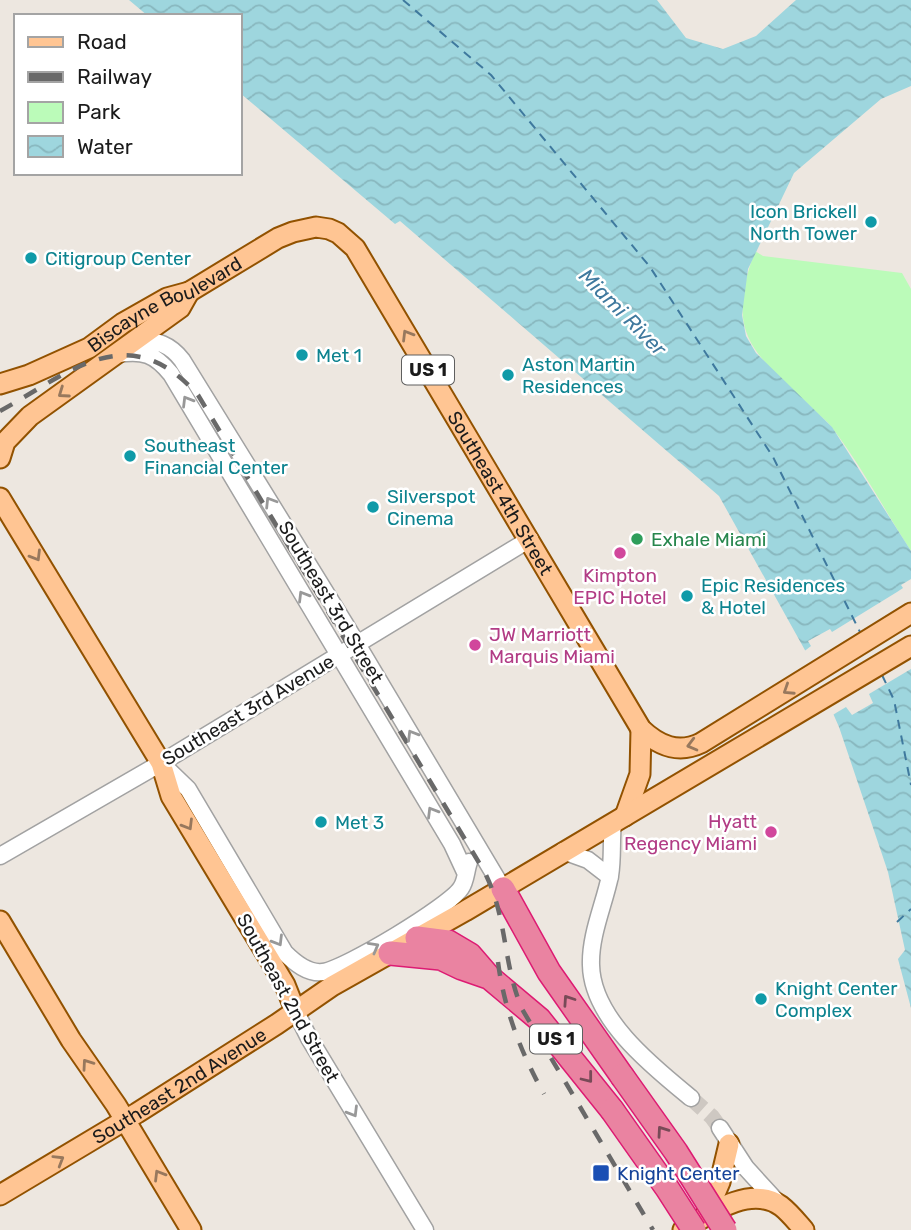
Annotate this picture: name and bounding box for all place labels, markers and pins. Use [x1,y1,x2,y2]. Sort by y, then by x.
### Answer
place label: Icon Brickell North Tower [750,200,858,245]
marker: Icon Brickell North Tower [863,214,879,230]
place label: Citigroup Center [45,247,192,270]
marker: Citigroup Center [23,250,39,266]
place label: Met 1 [316,344,362,367]
marker: Met 1 [294,347,310,363]
place label: Aston Martin Residences [522,353,635,398]
marker: Aston Martin Residences [500,367,516,383]
place label: Southeast Financial Center [144,434,289,479]
marker: Southeast Financial Center [122,448,138,464]
place label: Silverspot Cinema [387,485,476,530]
marker: Silverspot Cinema [365,499,381,515]
place label: Exhale Miami [651,528,766,551]
marker: Exhale Miami [629,531,645,547]
marker: Kimpton EPIC Hotel [612,545,628,561]
place label: Kimpton EPIC Hotel [573,564,667,609]
place label: Epic Residences & Hotel [701,574,845,619]
marker: Epic Residences & Hotel [679,588,695,604]
place label: JW Marriott Marquis Miami [489,623,615,668]
marker: JW Marriott Marquis Miami [467,637,483,653]
place label: Hyatt Regency Miami [624,810,758,855]
place label: Met 3 [335,811,384,834]
marker: Met 3 [313,814,329,830]
marker: Hyatt Regency Miami [763,824,779,840]
place label: Knight Center Complex [775,977,898,1022]
marker: Knight Center Complex [753,991,769,1007]
place label: Knight Center [617,1162,740,1185]
marker: Knight Center [591,1163,611,1183]

